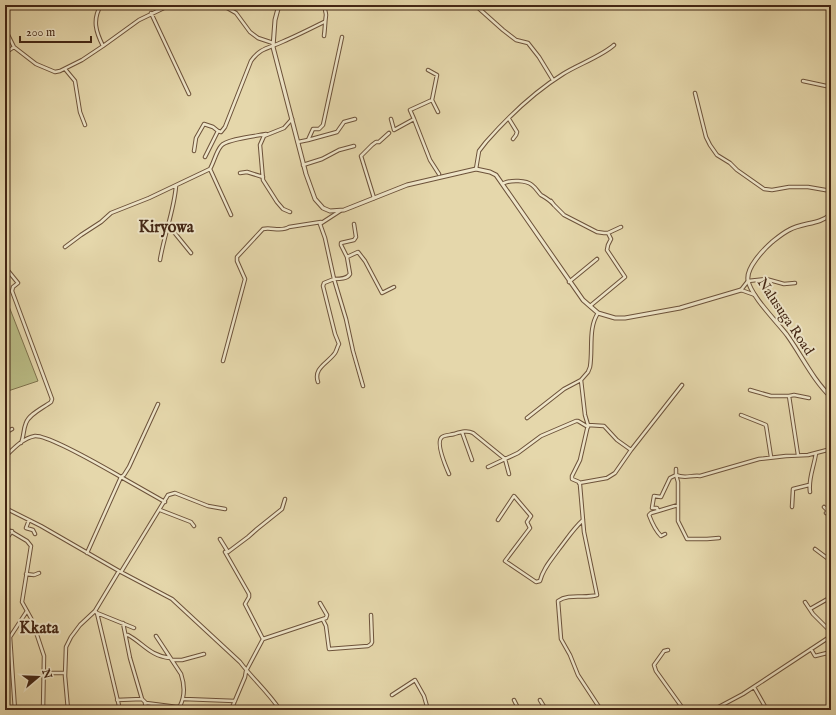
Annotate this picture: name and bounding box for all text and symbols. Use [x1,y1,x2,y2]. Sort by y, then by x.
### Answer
scale bar [20,18,91,44]
text: 200 m [26,25,55,40]
district label: Kiryowa [138,218,195,238]
street label: Nalusuga Road [753,274,818,359]
district label: Kkata [19,619,60,639]
north arrow [18,657,58,697]
text: N [38,666,55,681]

